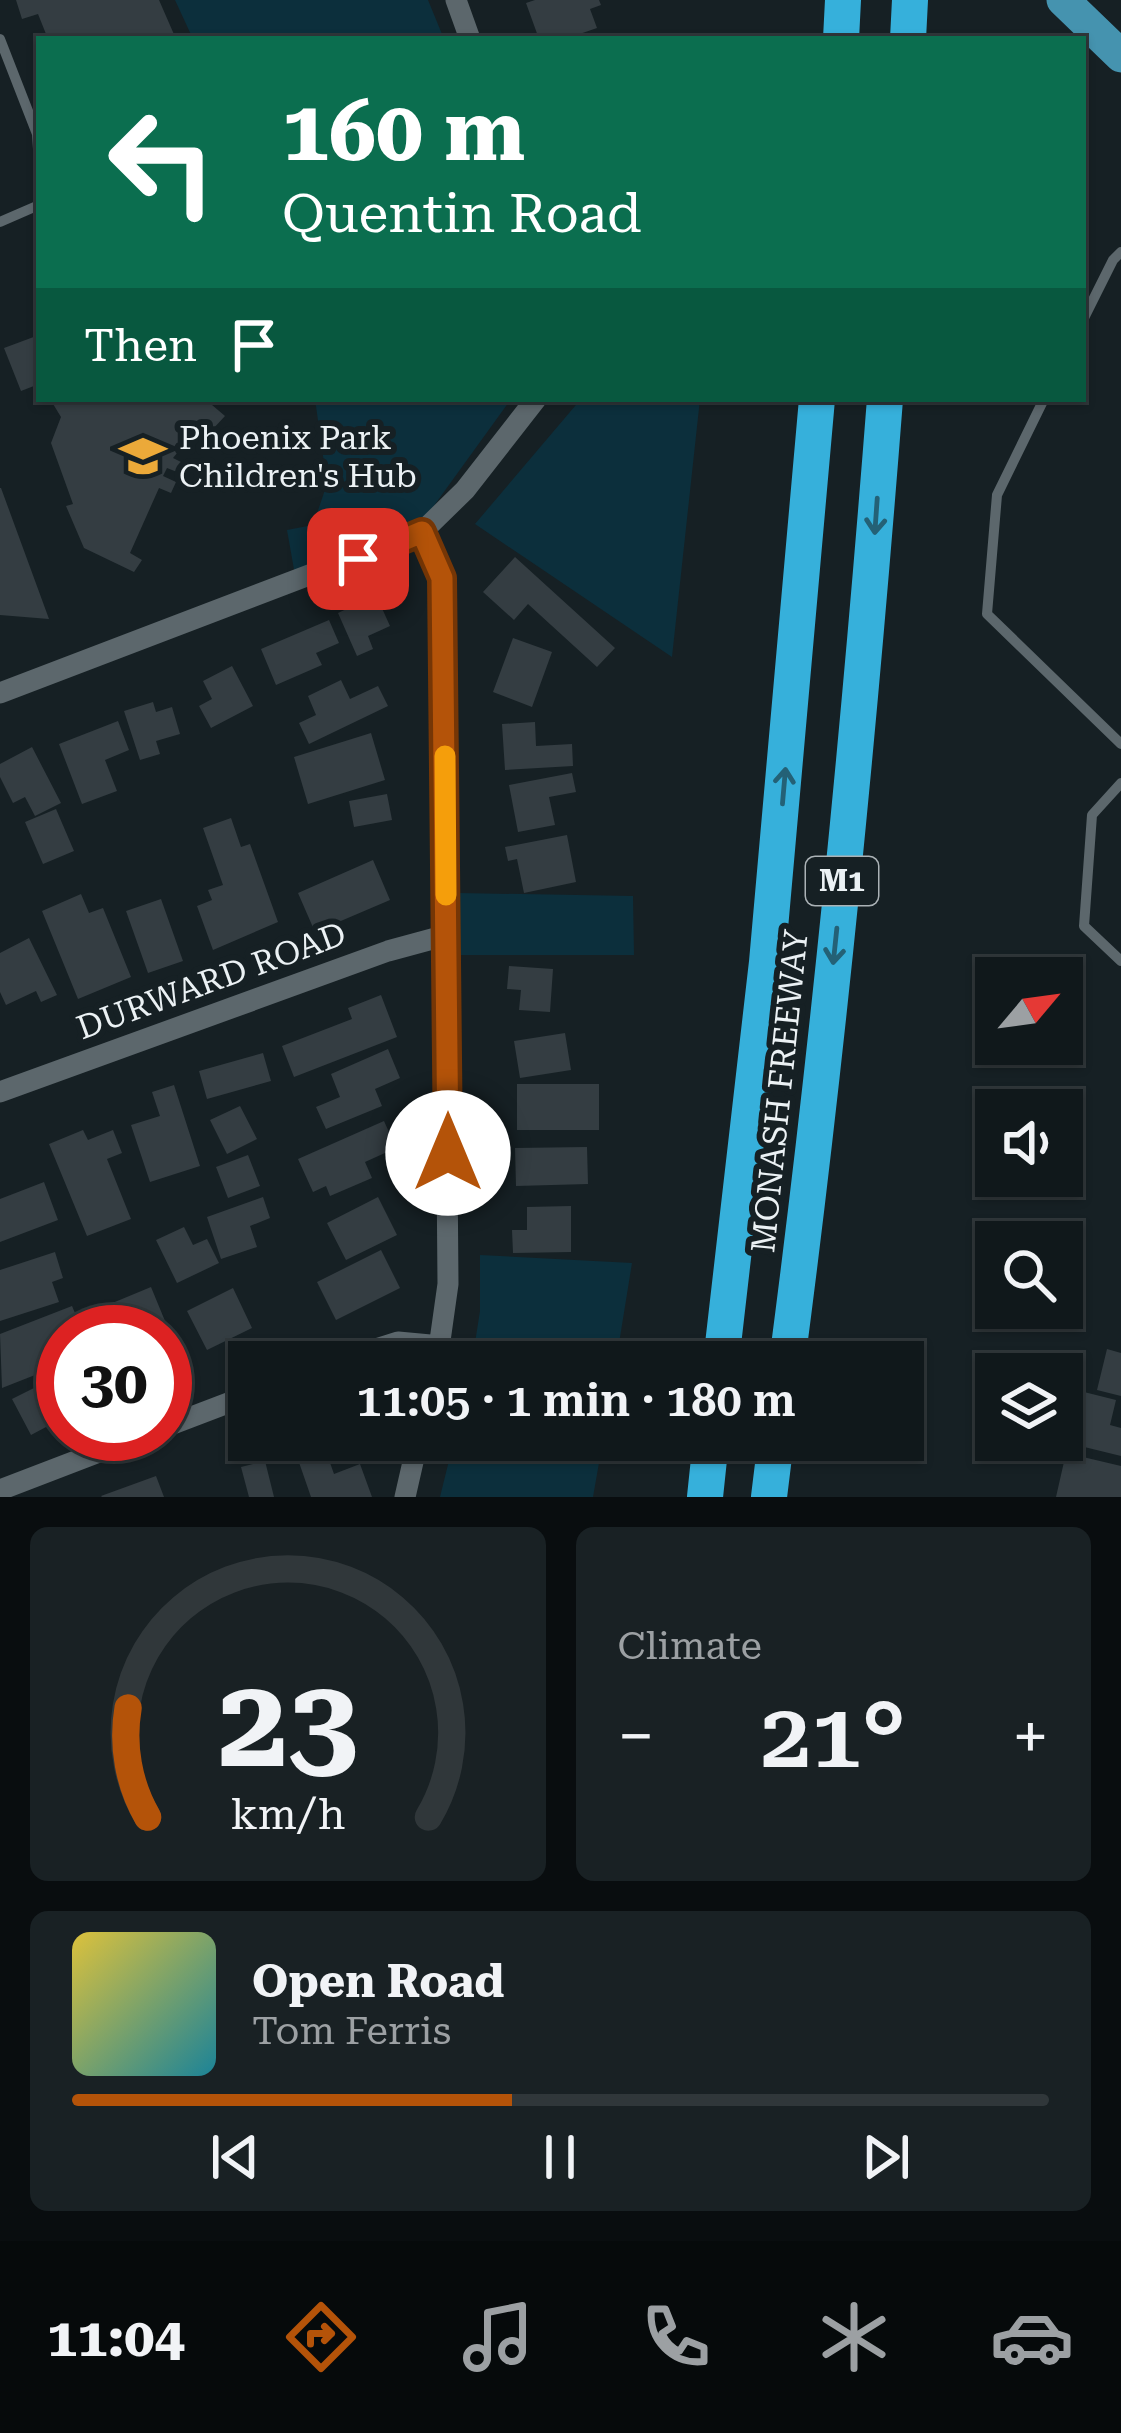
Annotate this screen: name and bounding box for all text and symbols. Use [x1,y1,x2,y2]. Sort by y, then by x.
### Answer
text: 160 m [282,82,525,180]
icon: left [84,84,240,240]
text: Quentin Road [282,182,642,245]
icon: arrive [221,312,287,378]
text: Then [84,319,197,372]
place label: Phoenix Park Children's Hub [179,418,417,495]
school or university icon: Phoenix Park Children's Hub [118,431,168,481]
one-way arrow [864,496,887,535]
pin [307,508,409,610]
icon: arrive [325,526,391,592]
one-way arrow [773,768,796,807]
road number: M1 [806,857,878,905]
street label: DURWARD ROAD [71,914,351,1047]
one-way arrow [823,926,846,965]
street label: MONASH FREEWAY [743,927,816,1255]
north arrow [975,957,1083,1065]
map controls [975,957,1083,1461]
button: sound [975,1089,1083,1197]
position arrow [385,1090,511,1216]
button: search [975,1221,1083,1329]
speed limit sign: 30 [36,1305,192,1461]
button: layers [975,1353,1083,1461]
text: 11:05 · 1 min · 180 m [356,1374,796,1427]
text: Climate [618,1623,762,1669]
text: 23 [218,1650,358,1796]
text: 21° [761,1684,906,1789]
text: − [618,1698,654,1775]
text: + [1012,1698,1049,1775]
text: km/h [230,1789,345,1839]
text: Open Road [252,1955,504,2008]
text: Tom Ferris [252,2008,451,2054]
icon: previous [202,2124,268,2190]
icon: pause [527,2124,593,2190]
icon: next [853,2124,919,2190]
icon: directions [279,2295,363,2379]
icon: music [456,2295,540,2379]
icon: phone [634,2295,718,2379]
icon: climate [812,2295,896,2379]
icon: car [990,2295,1074,2379]
text: 11:04 [47,2306,185,2369]

